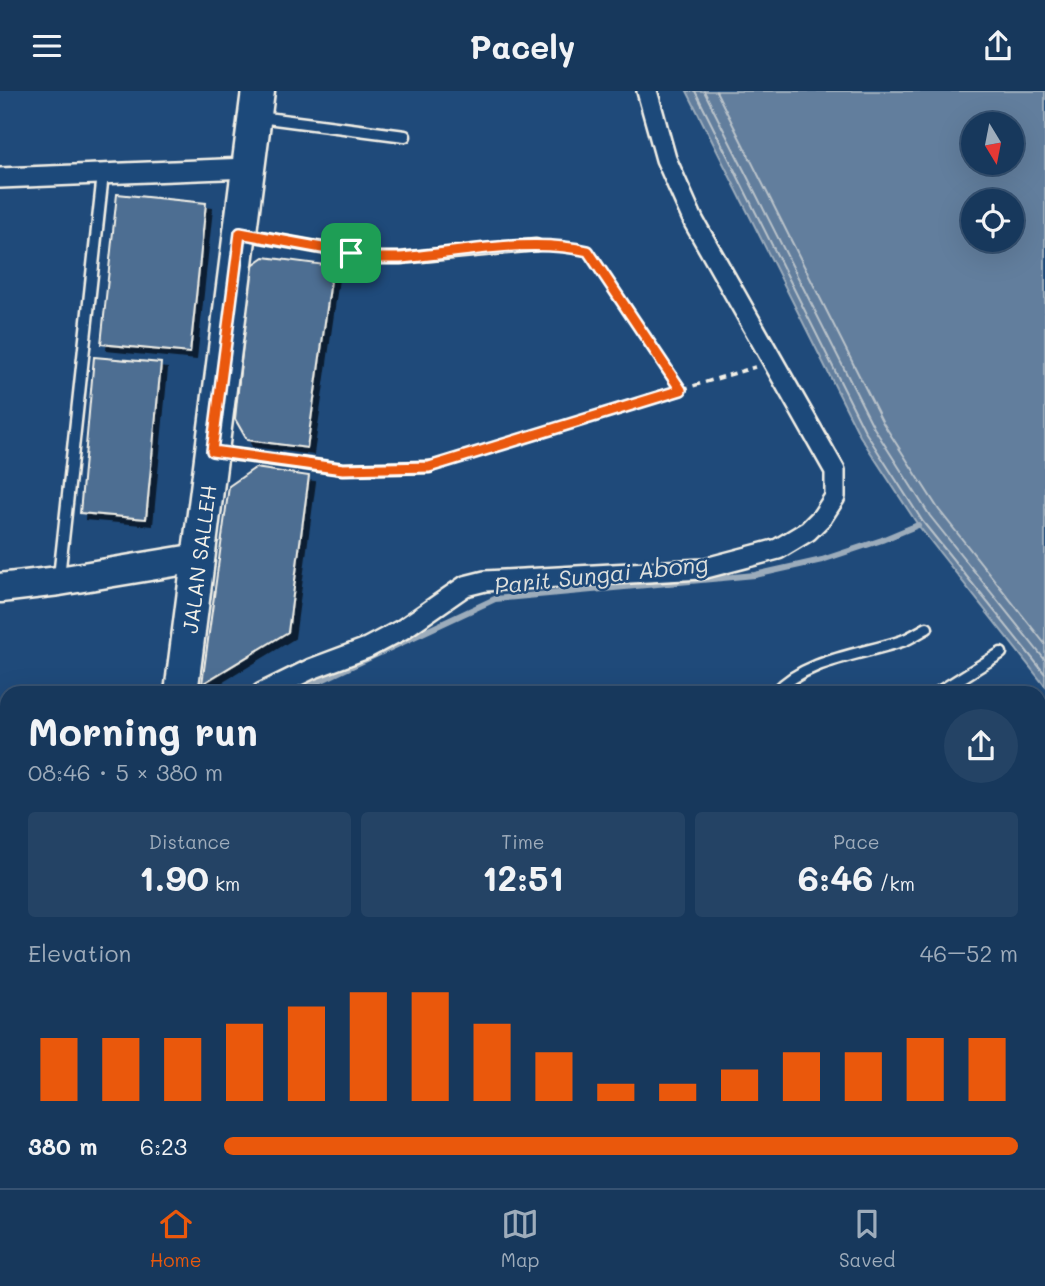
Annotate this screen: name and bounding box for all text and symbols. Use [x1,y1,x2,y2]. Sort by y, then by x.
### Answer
text: Pacely [470,25,575,67]
icon: menu [28,27,66,65]
icon: share [979,27,1017,65]
north arrow [961,112,1024,175]
map controls [961,112,1024,252]
button: locate [961,189,1024,252]
pin [321,223,381,283]
icon: arrive [332,234,370,272]
street label: JALAN SALLEH [175,483,221,635]
water label: Parit Sungai Abong [492,548,710,600]
text: Morning run [28,706,258,756]
button: share [944,709,1018,783]
text: 08:46 · 5 × 380 m [28,757,223,787]
text: Distance [149,829,231,854]
text: Time [501,829,545,854]
text: Pace [833,829,880,854]
text: 1.90 [139,854,209,900]
text: 12:51 [482,854,564,900]
text: 6:46 [798,854,874,900]
text: km [209,871,240,896]
text: /km [874,871,915,896]
text: Elevation [28,938,131,968]
text: 46–52 m [920,938,1018,968]
text: 380 m [28,1131,97,1161]
text: 6:23 [140,1131,187,1161]
tab: Home [150,1205,201,1272]
tab: Map [501,1205,540,1272]
tab: Saved [839,1205,895,1272]

